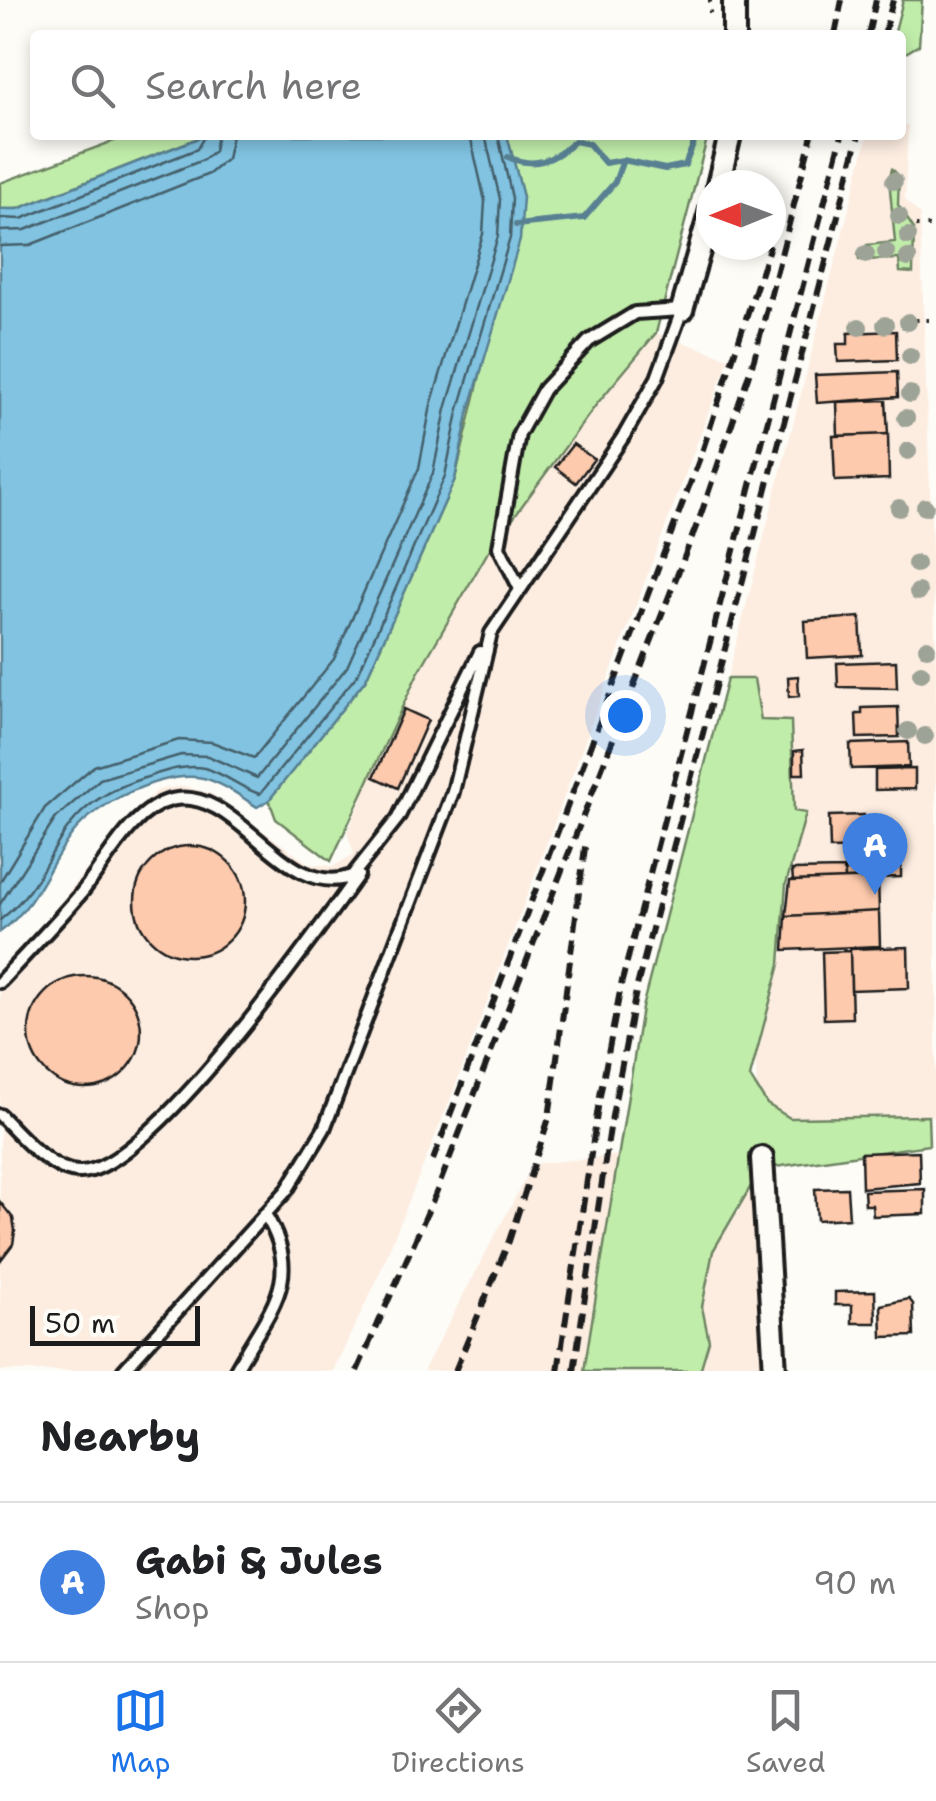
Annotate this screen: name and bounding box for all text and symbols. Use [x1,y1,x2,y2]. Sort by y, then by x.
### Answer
search box [30,30,906,140]
icon: search [65,58,120,113]
text: Search here [145,60,362,111]
north arrow [696,170,786,260]
your location [600,690,651,741]
pin: A [842,812,908,895]
scale bar [30,1301,200,1346]
text: 50 m [45,1304,115,1342]
text: Nearby [40,1408,200,1464]
text: Gabi & Jules [135,1535,382,1586]
text: A [60,1561,85,1604]
text: 90 m [813,1561,896,1604]
text: Shop [135,1586,210,1629]
tab: Map [111,1683,170,1781]
tab: Directions [391,1683,525,1781]
tab: Saved [746,1683,825,1781]

